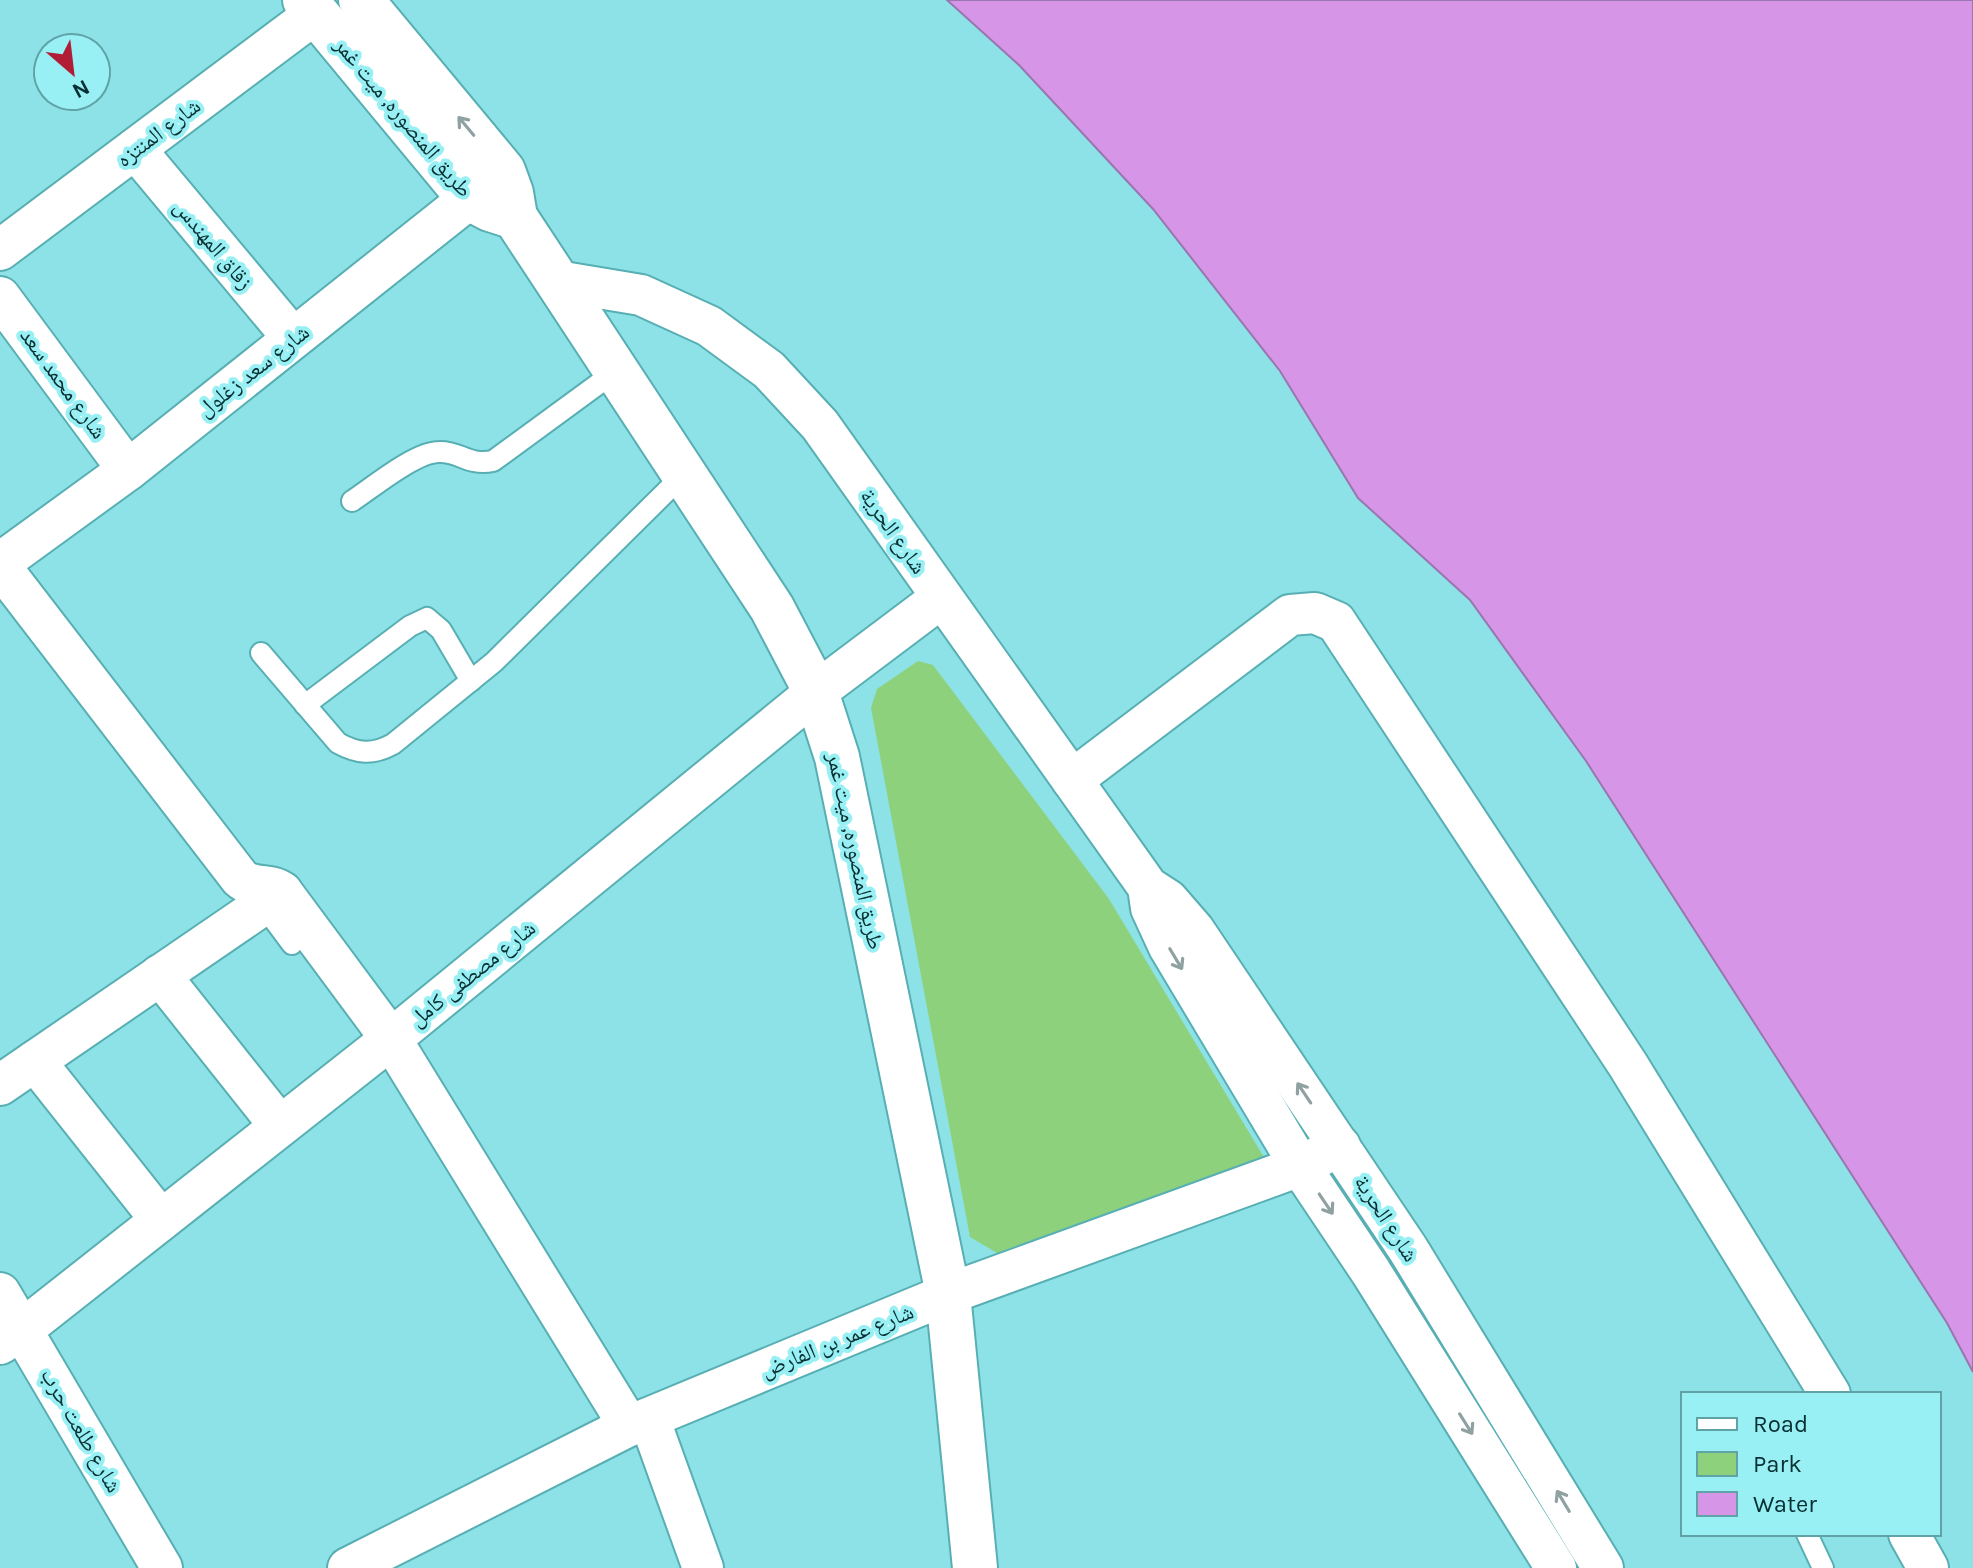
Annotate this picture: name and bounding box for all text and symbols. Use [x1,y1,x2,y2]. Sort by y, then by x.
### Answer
north arrow [32,32,112,112]
street label: طريق المنصوره, ميت غمر [328,32,478,203]
text: N [68,74,94,104]
street label: شارع المنتزه [112,93,206,173]
one-way arrow [457,116,475,137]
street label: زقاق المهندس [168,194,258,295]
street label: شارع سعد زغلول [193,319,315,422]
street label: شارع محمد سعد [14,323,112,444]
street label: شارع الحرية [854,484,932,579]
street label: طريق المنصوره, ميت غمر [821,749,889,952]
street label: شارع مصطفى كامل [404,915,541,1033]
one-way arrow [1168,947,1184,970]
one-way arrow [1296,1082,1312,1104]
street label: شارع الحرية [1349,1170,1424,1267]
one-way arrow [1318,1193,1334,1215]
street label: شارع عمر بن الفارض [757,1299,917,1383]
street label: شارع طلعت حرب [35,1364,127,1497]
legend [1681,1392,1941,1536]
text: Road [1753,1410,1808,1438]
one-way arrow [1458,1412,1474,1434]
text: Park [1753,1450,1802,1478]
text: Water [1753,1490,1817,1518]
one-way arrow [1554,1491,1571,1513]

